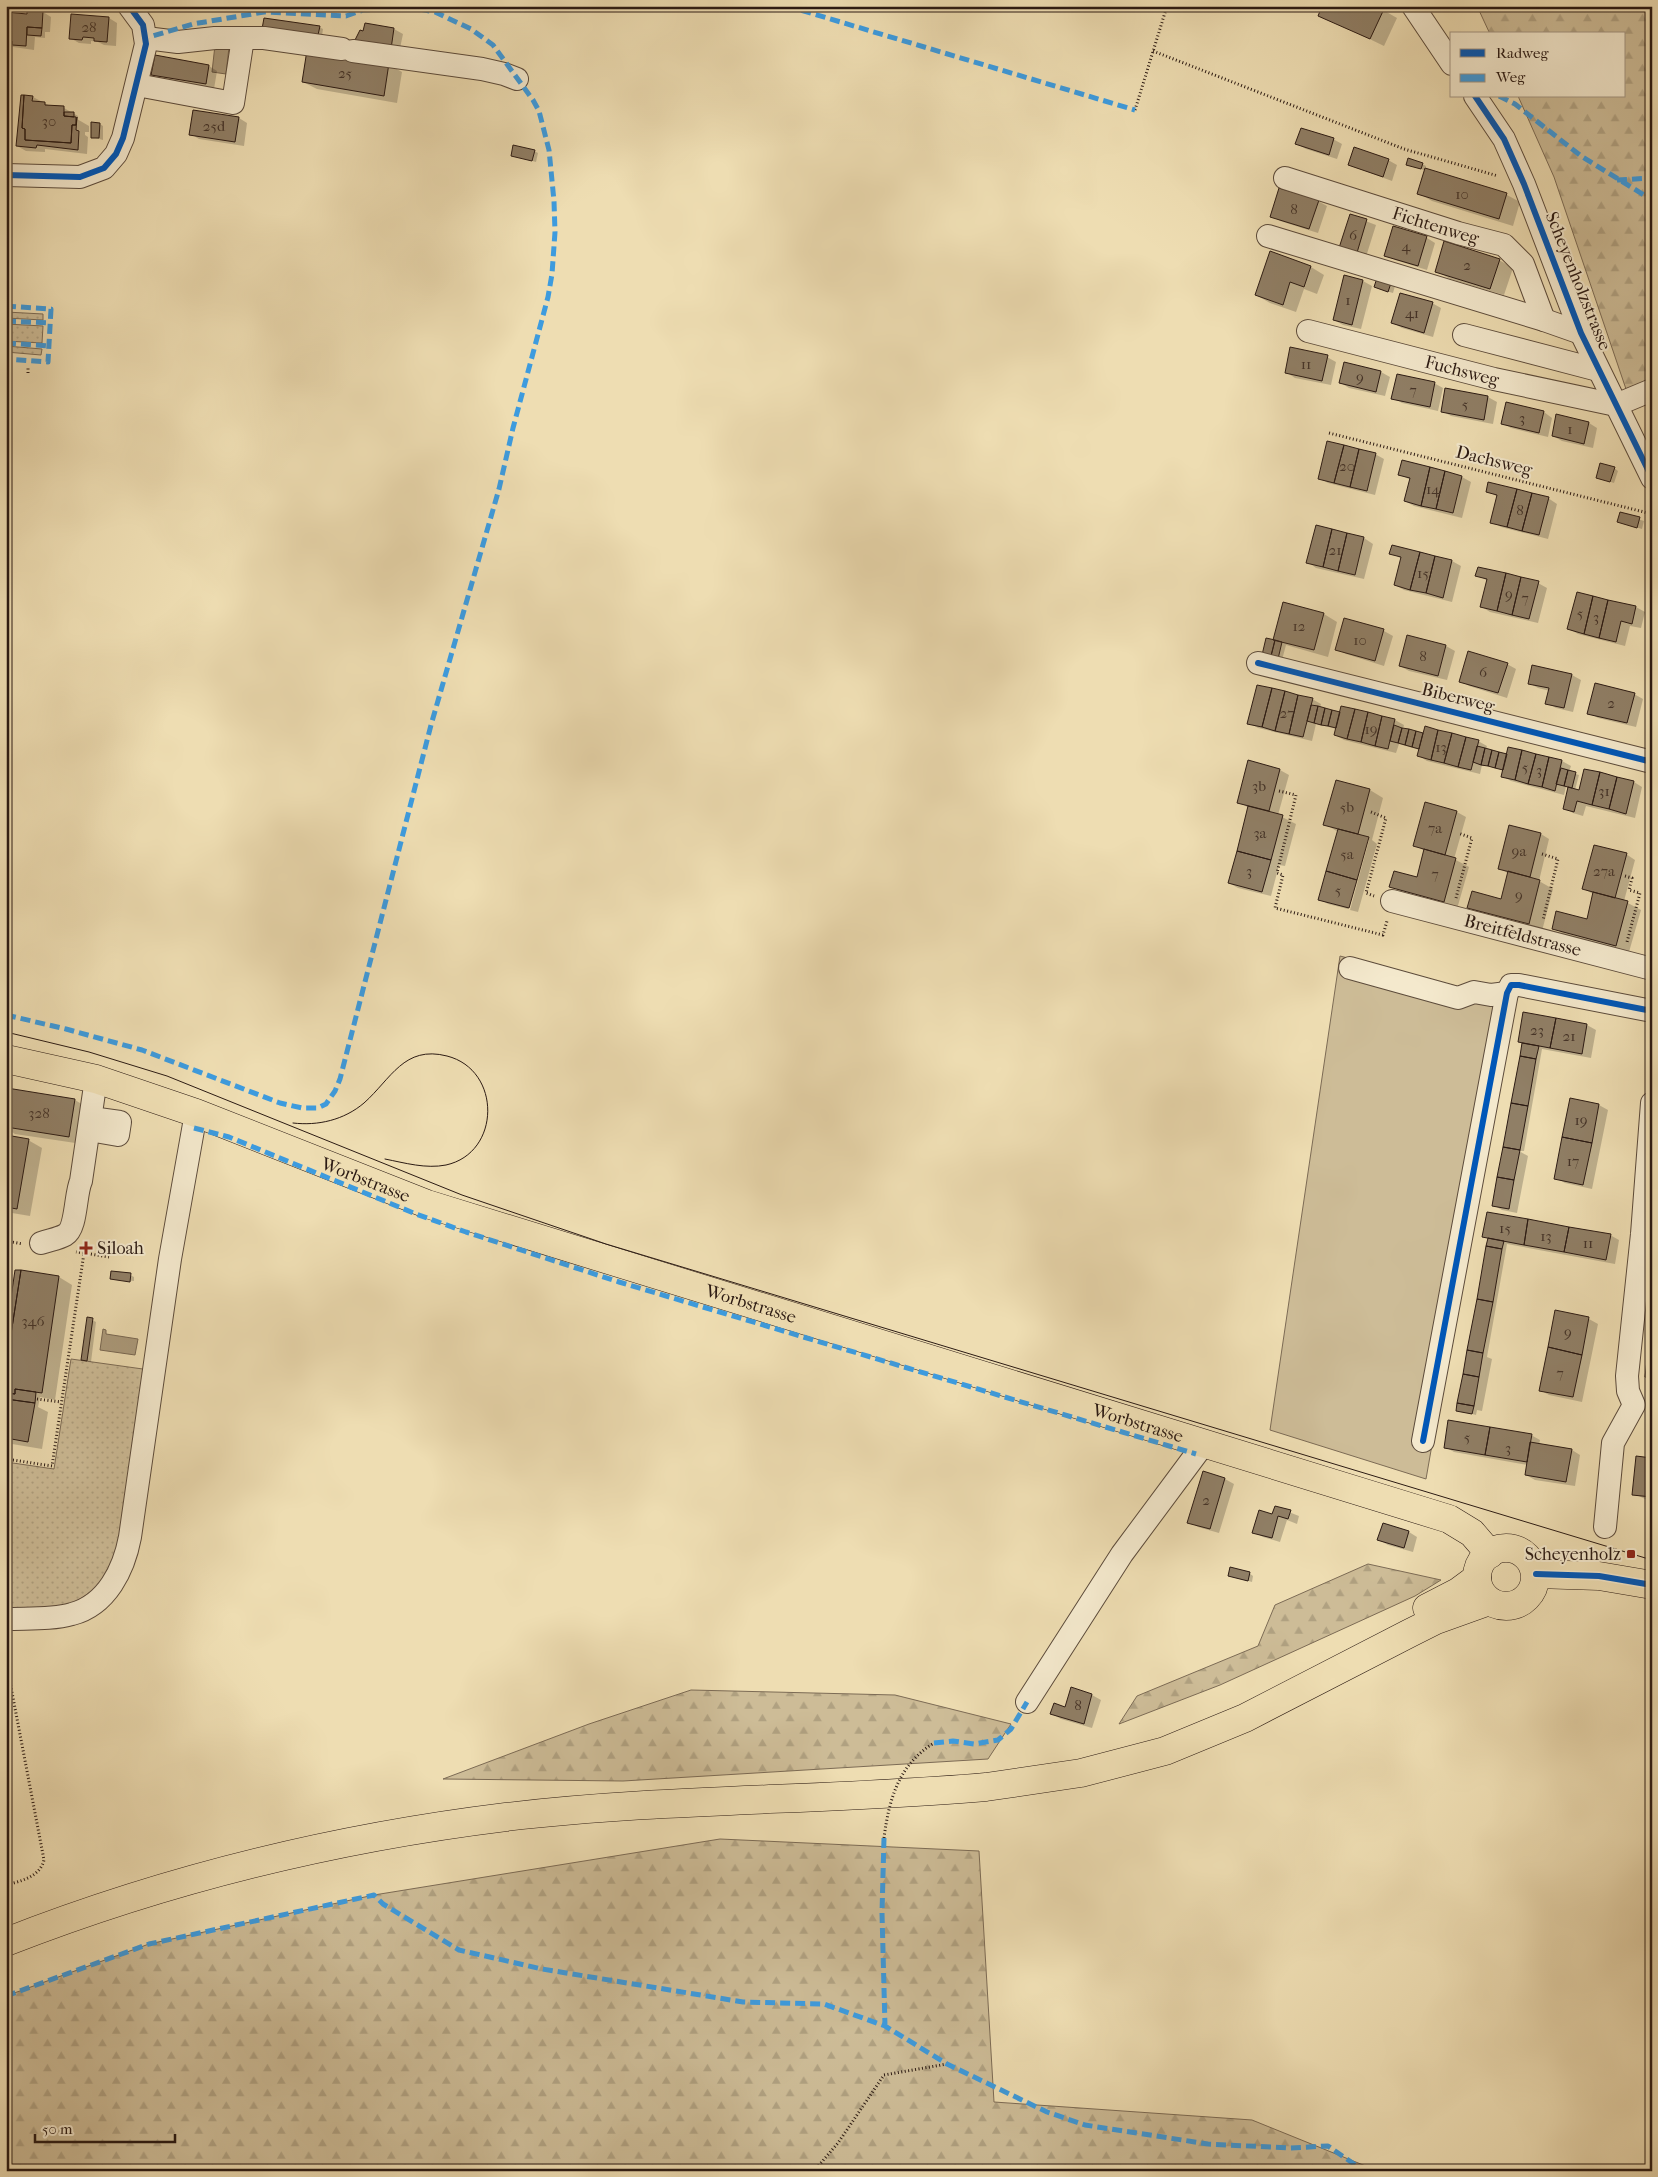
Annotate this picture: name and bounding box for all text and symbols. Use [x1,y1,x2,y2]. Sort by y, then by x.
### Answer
house number: 28 [81,18,97,36]
legend [1450,32,1626,98]
text: Radweg [1496,44,1549,62]
house number: 25 [338,64,352,82]
text: Weg [1495,68,1526,86]
house number: 30 [42,112,56,130]
house number: 25d [203,117,226,135]
house number: 10 [1455,185,1469,203]
house number: 8 [1290,200,1298,218]
street label: Fichtenweg [1390,202,1482,249]
street label: Scheyenholzstrasse [1541,209,1615,353]
house number: 6 [1349,226,1358,244]
house number: 4 [1402,237,1412,255]
house number: 2 [1463,256,1471,274]
house number: 1 [1345,291,1351,309]
house number: 41 [1405,304,1419,322]
street label: Fuchsweg [1423,351,1501,390]
house number: 11 [1301,355,1311,373]
house number: 9 [1356,368,1364,386]
house number: 7 [1409,381,1417,399]
house number: 5 [1462,395,1468,413]
house number: 3 [1519,409,1525,427]
house number: 1 [1567,420,1573,438]
street label: Dachsweg [1454,441,1535,481]
house number: 20 [1339,457,1355,475]
house number: 14 [1426,480,1441,498]
house number: 8 [1516,501,1524,519]
house number: 21 [1328,541,1342,559]
house number: 15 [1417,564,1429,582]
house number: 9 [1505,585,1513,603]
house number: 7 [1521,589,1529,607]
house number: 5 [1577,604,1583,622]
house number: 3 [1593,608,1599,626]
house number: 12 [1292,617,1306,635]
house number: 10 [1353,631,1367,649]
house number: 8 [1419,647,1427,665]
house number: 6 [1479,663,1488,681]
street label: Biberweg [1419,679,1497,717]
house number: 2 [1607,694,1615,712]
house number: 27 [1280,704,1294,722]
house number: 19 [1364,720,1378,738]
house number: 13 [1435,738,1447,756]
house number: 5 [1522,758,1528,776]
house number: 3 [1536,761,1542,779]
house number: 3b [1252,777,1266,795]
house number: 31 [1598,782,1610,800]
house number: 5b [1340,798,1354,816]
house number: 7a [1428,819,1443,837]
house number: 3a [1253,824,1268,842]
house number: 9a [1512,842,1527,860]
house number: 5a [1340,845,1355,863]
house number: 3 [1246,862,1252,880]
house number: 27a [1593,862,1616,880]
house number: 7 [1431,865,1439,883]
house number: 5 [1335,881,1341,899]
house number: 9 [1515,886,1523,904]
street label: Breitfeldstrasse [1462,910,1584,961]
house number: 23 [1530,1021,1544,1039]
house number: 21 [1562,1027,1576,1045]
house number: 328 [28,1104,50,1122]
house number: 19 [1574,1111,1588,1129]
street label: Worbstrasse [317,1152,413,1207]
house number: 17 [1567,1152,1579,1170]
house number: 15 [1499,1219,1511,1237]
house number: 13 [1540,1227,1552,1245]
house number: 11 [1583,1234,1593,1252]
place label: Siloah [97,1238,144,1259]
marker: Siloah [79,1241,93,1255]
street label: Worbstrasse [702,1280,799,1328]
house number: 346 [21,1312,45,1330]
house number: 9 [1564,1323,1572,1341]
house number: 7 [1556,1364,1564,1382]
street label: Worbstrasse [1089,1399,1186,1447]
house number: 5 [1464,1428,1470,1446]
house number: 3 [1505,1439,1511,1457]
house number: 2 [1202,1491,1210,1509]
place label: Scheyenholz [1525,1544,1621,1565]
marker: Scheyenholz [1625,1548,1637,1560]
house number: 8 [1074,1696,1082,1714]
scale bar [35,2112,175,2144]
text: 50 m [42,2120,73,2138]

